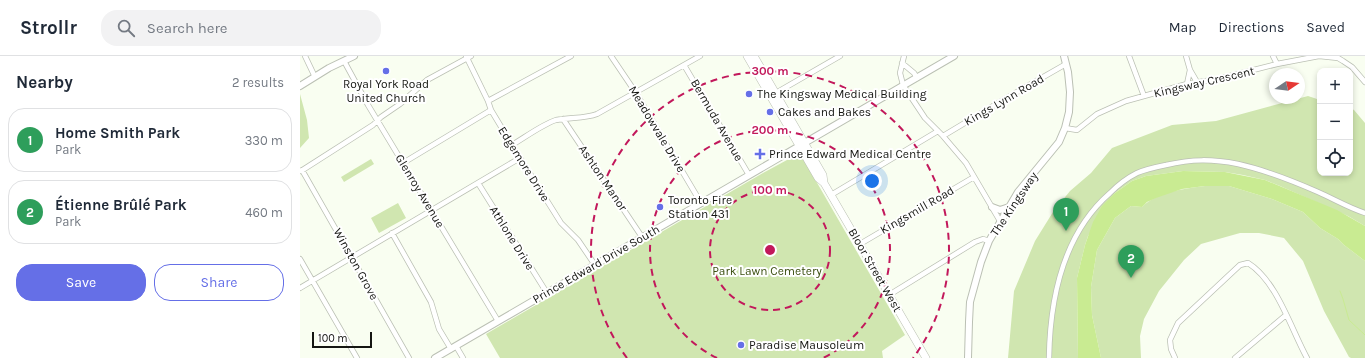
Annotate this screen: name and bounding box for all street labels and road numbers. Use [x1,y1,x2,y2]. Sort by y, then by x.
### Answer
street label: Kingsway Crescent [1152,63,1256,100]
street label: Kings Lynn Road [962,71,1046,129]
street label: Bermuda Avenue [688,76,746,164]
street label: Meadowvale Drive [626,83,688,175]
street label: Edgemore Drive [495,124,553,204]
street label: Ashton Manor [576,142,631,214]
street label: Glenroy Avenue [393,152,447,230]
street label: The Kingsway [987,169,1041,239]
street label: Kingsmill Road [877,183,957,237]
street label: Athlone Drive [487,203,537,273]
street label: Prince Edward Drive South [530,222,662,306]
street label: Winston Grove [331,226,381,302]
street label: Bloor Street West [845,226,905,315]

